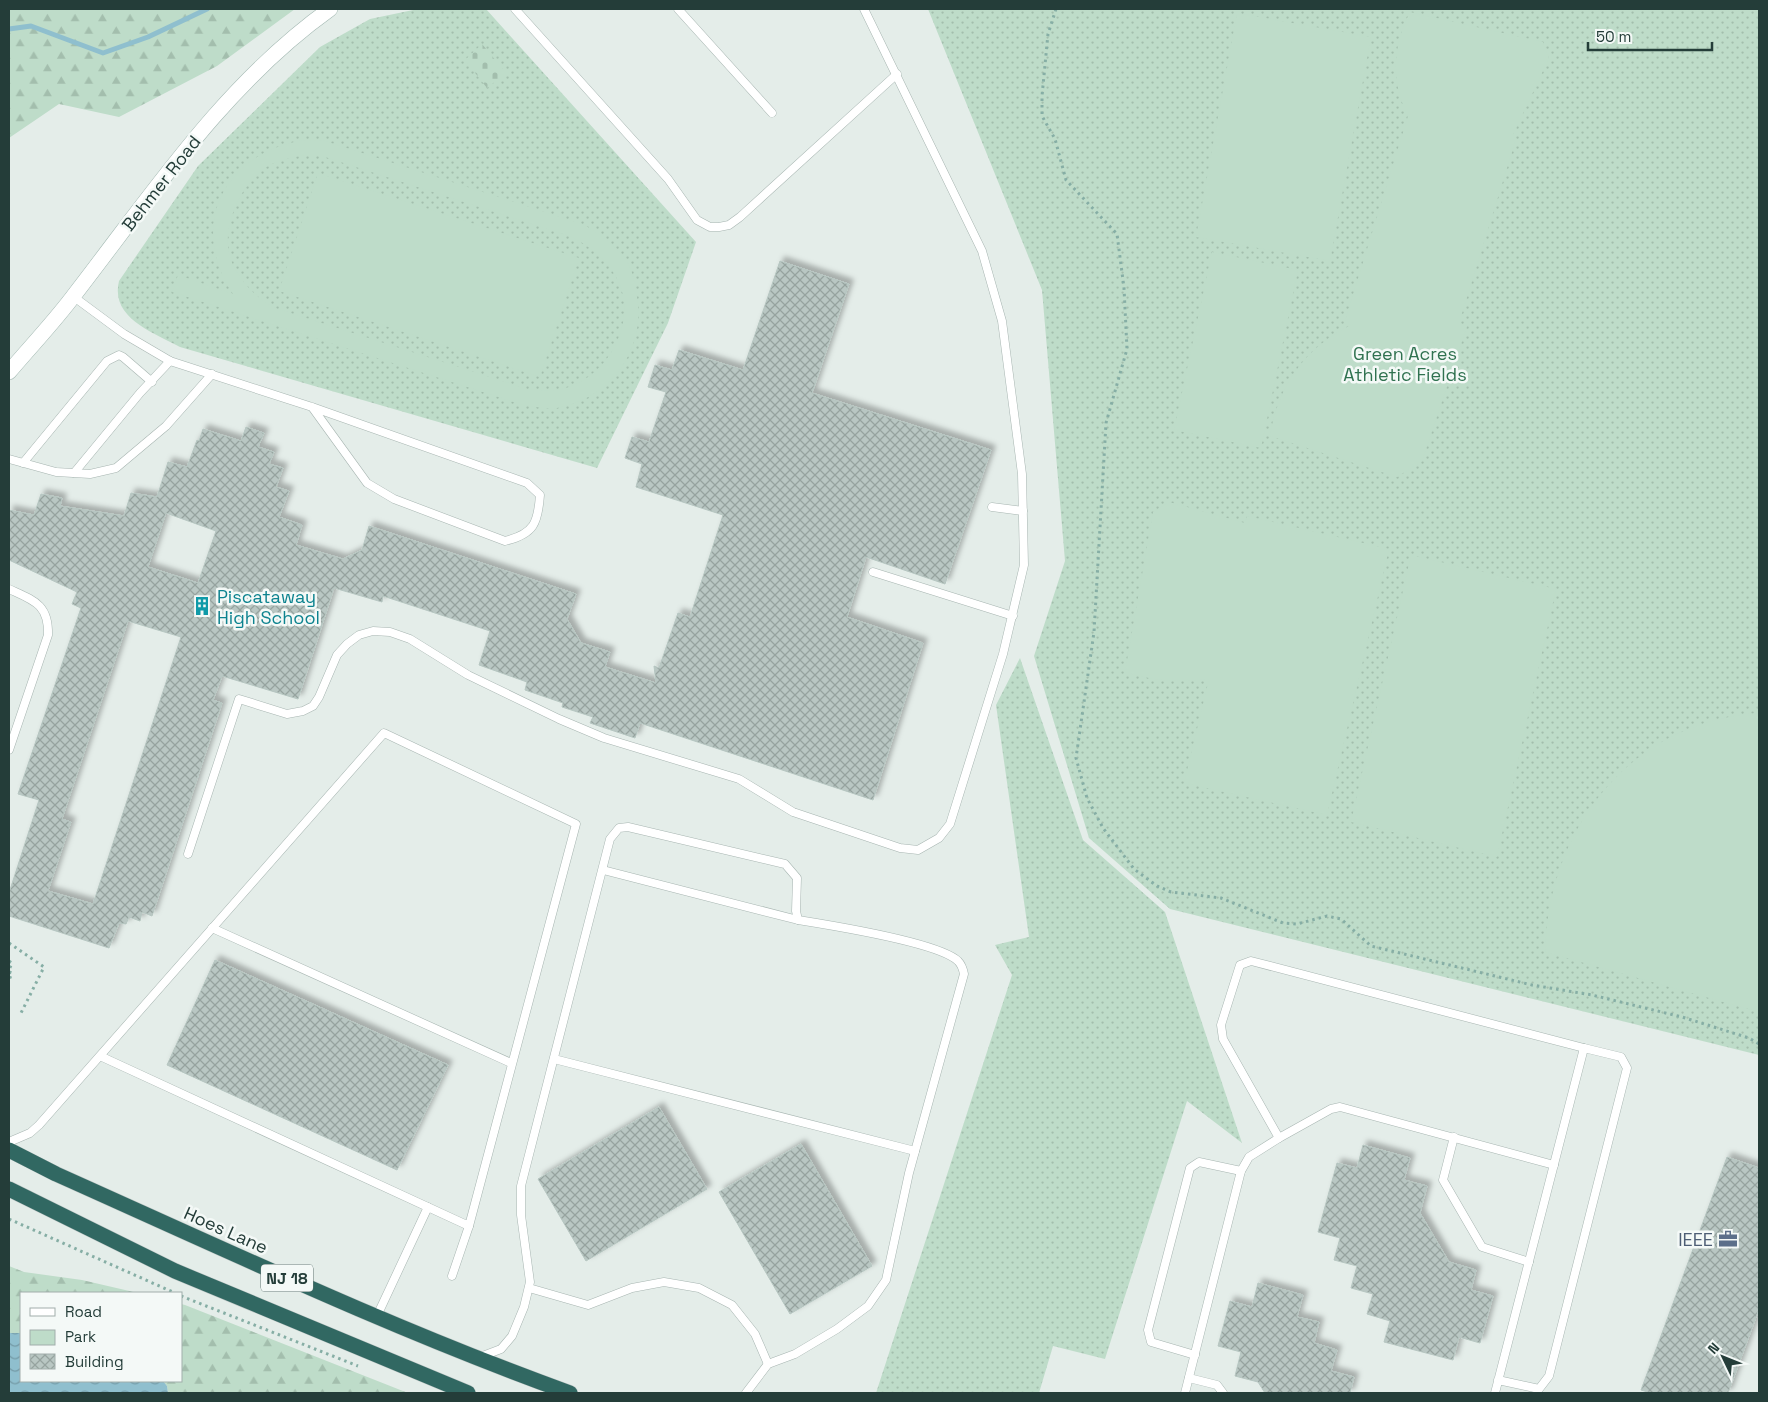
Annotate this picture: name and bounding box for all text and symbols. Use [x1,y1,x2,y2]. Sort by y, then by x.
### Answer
scale bar [1588,20,1712,52]
text: 50 m [1596,27,1631,46]
street label: Behmer Road [116,130,206,236]
park label: Green Acres Athletic Fields [1343,342,1467,386]
place label: Piscataway High School [217,585,320,629]
building icon: Piscataway High School [191,595,213,617]
street label: Hoes Lane [180,1201,272,1259]
place label: IEEE [1678,1228,1713,1251]
office icon: IEEE [1717,1228,1739,1250]
road number: NJ 18 [261,1264,313,1292]
legend [20,1292,182,1382]
text: Road [65,1302,102,1321]
text: Park [65,1327,96,1346]
north arrow [1698,1332,1748,1382]
text: N [1704,1339,1723,1358]
text: Building [65,1352,124,1371]

